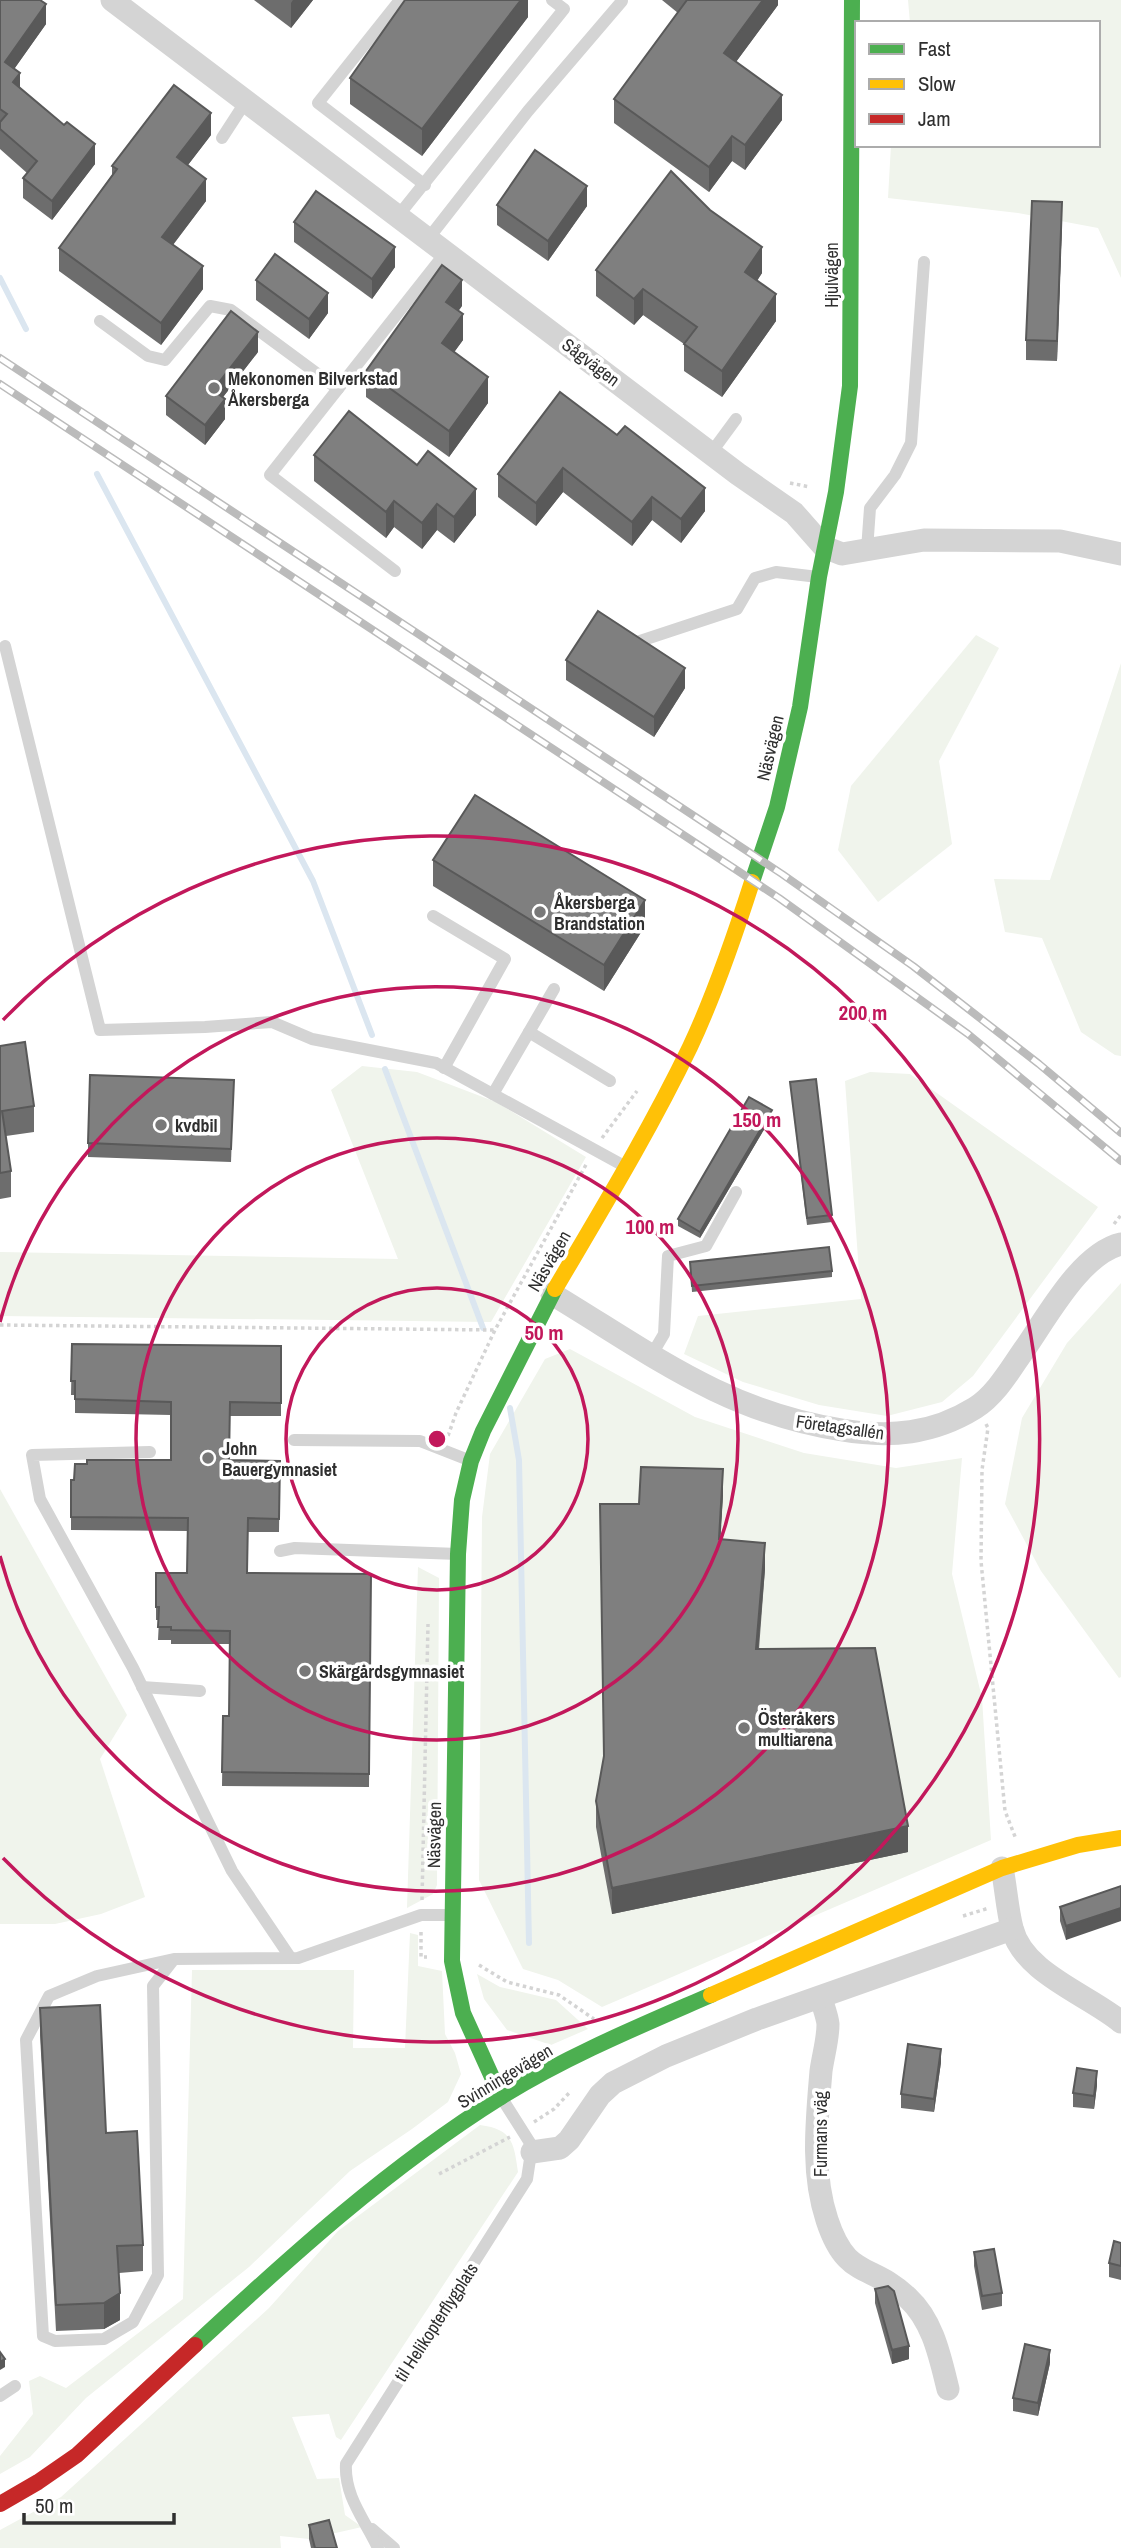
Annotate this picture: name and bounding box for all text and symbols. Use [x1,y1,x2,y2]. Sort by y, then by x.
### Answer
legend [855,21,1100,147]
text: Fast [918,34,951,63]
text: Slow [918,69,956,98]
text: Jam [918,104,951,133]
street label: Hjulvägen [819,242,844,308]
street label: Sågvägen [557,332,625,392]
place label: Mekonomen Bilverkstad Åkersberga [228,366,398,412]
marker: Mekonomen Bilverkstad Åkersberga [206,380,222,396]
street label: Näsvägen [750,713,790,783]
place label: Åkersberga Brandstation [554,890,645,936]
marker: Åkersberga Brandstation [532,904,548,920]
text: 200 m [839,998,887,1027]
text: 150 m [733,1105,781,1134]
place label: kvdbil [175,1113,218,1138]
marker: kvdbil [153,1117,169,1133]
text: 100 m [626,1212,674,1241]
street label: Näsvägen [522,1226,576,1296]
text: 50 m [524,1318,564,1347]
street label: Företagsallén [794,1408,886,1446]
centre of rings [425,1427,449,1451]
place label: John Bauergymnasiet [222,1436,337,1482]
marker: John Bauergymnasiet [200,1450,216,1466]
place label: Skärgårdsgymnasiet [319,1659,464,1684]
marker: Skärgårdsgymnasiet [297,1663,313,1679]
place label: Österåkers multiarena [758,1706,835,1752]
marker: Österåkers multiarena [736,1720,752,1736]
street label: Näsvägen [421,1802,447,1868]
street label: Svinningevägen [453,2038,557,2114]
street label: Furmans väg [808,2090,833,2177]
street label: til Helikopterflygplats [388,2258,484,2386]
scale bar [24,2482,175,2526]
text: 50 m [35,2491,73,2520]

